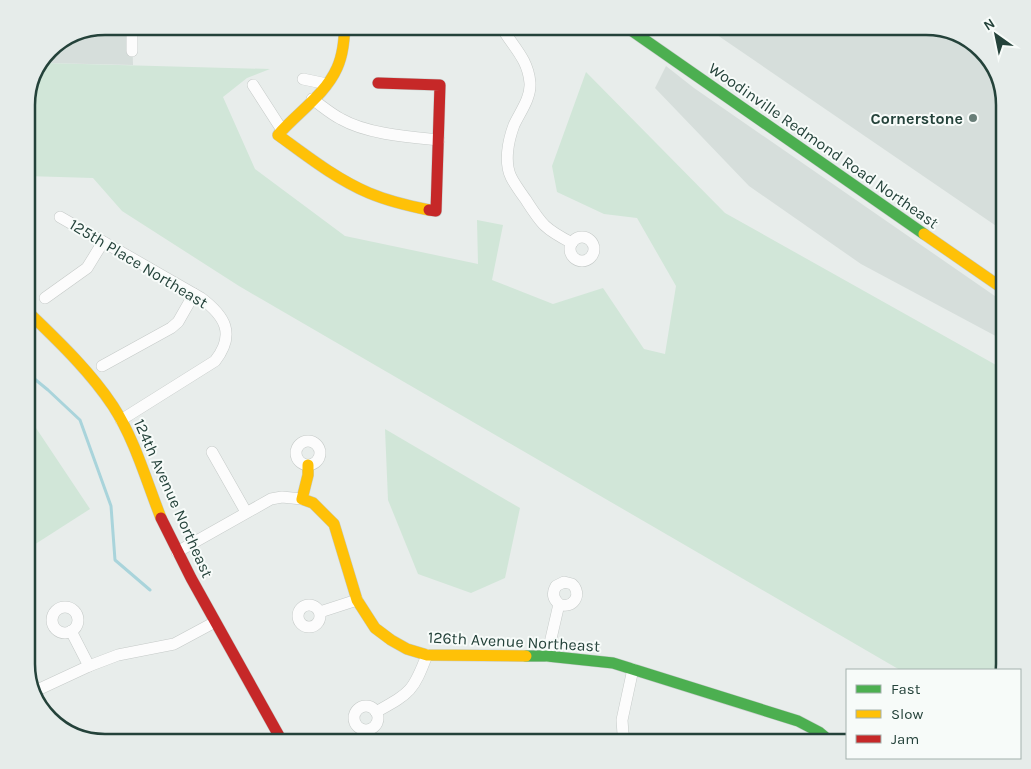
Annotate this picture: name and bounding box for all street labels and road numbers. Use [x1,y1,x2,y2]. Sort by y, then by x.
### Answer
street label: Woodinville Redmond Road Northeast [705,58,942,232]
street label: 125th Place Northeast [66,215,211,312]
street label: 124th Avenue Northeast [130,416,217,581]
street label: 126th Avenue Northeast [427,628,600,655]

